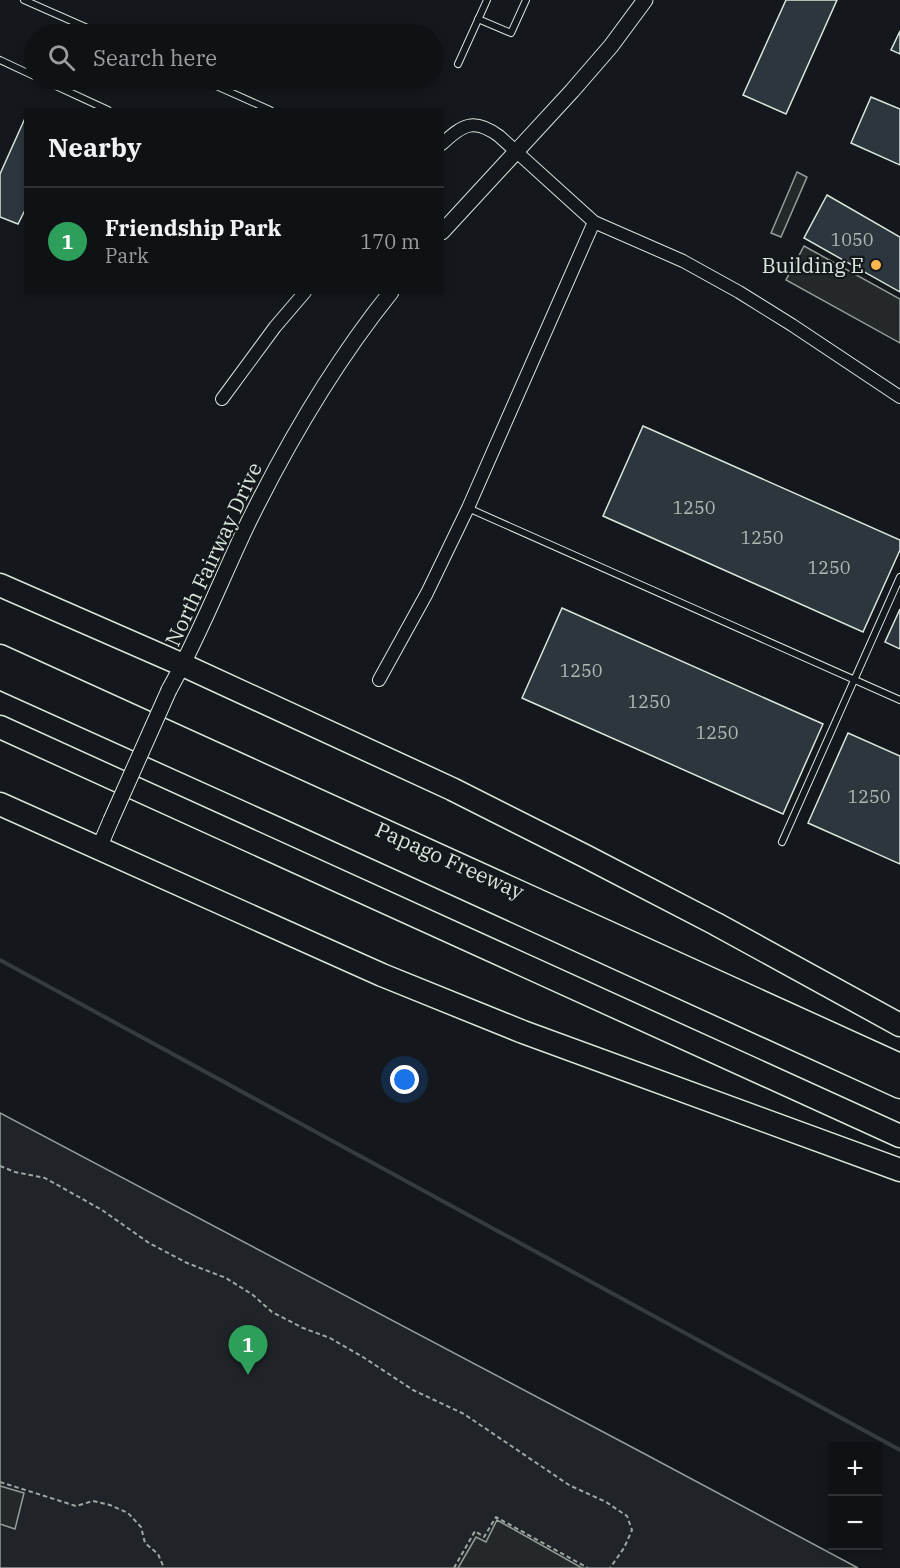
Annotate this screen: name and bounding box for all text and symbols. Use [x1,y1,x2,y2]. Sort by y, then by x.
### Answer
search box [24,24,444,90]
icon: search [45,41,78,74]
text: Search here [93,43,217,72]
text: Nearby [48,130,142,164]
text: Friendship Park [105,213,281,242]
text: 1 [62,228,74,255]
text: 170 m [360,228,420,255]
house number: 1050 [830,228,874,251]
text: Park [105,242,149,269]
place label: Building E [762,251,864,279]
marker: Building E [869,258,883,272]
street label: North Fairway Drive [158,458,268,650]
house number: 1250 [672,496,716,519]
house number: 1250 [740,526,784,549]
house number: 1250 [807,556,851,579]
house number: 1250 [559,659,603,682]
house number: 1250 [627,690,671,713]
house number: 1250 [695,721,739,744]
house number: 1250 [847,785,891,808]
street label: Papago Freeway [371,815,529,906]
your location [390,1065,419,1094]
pin: 1 [228,1326,268,1375]
map controls [828,1442,882,1550]
button: + [828,1442,882,1496]
button: − [828,1496,882,1550]

